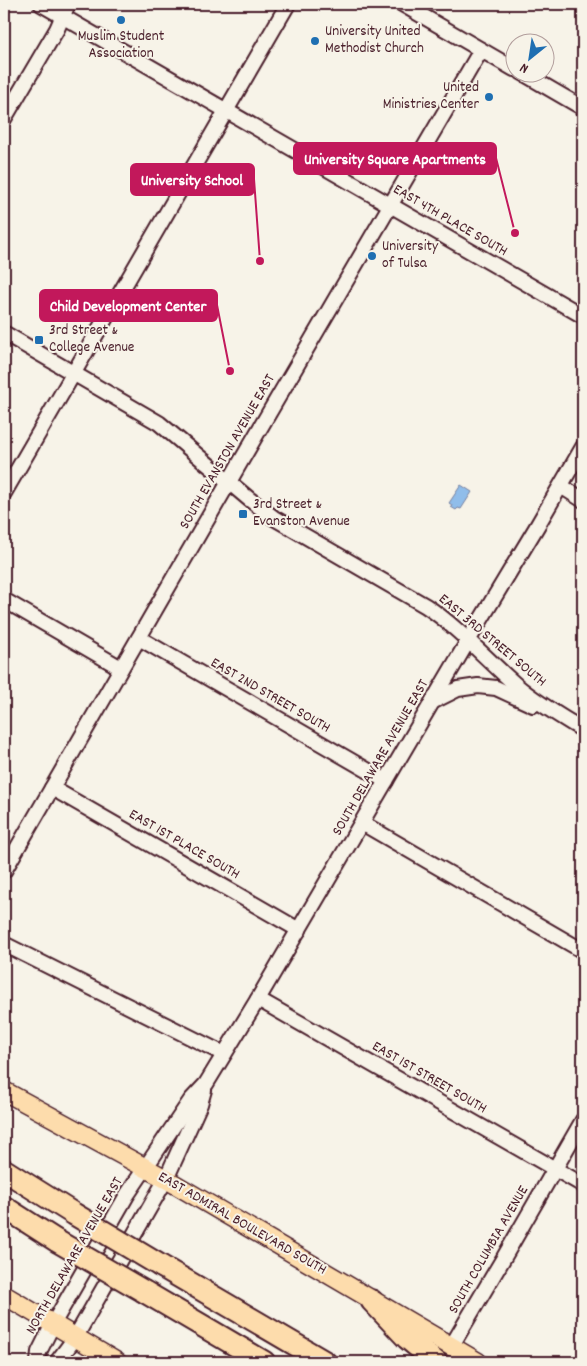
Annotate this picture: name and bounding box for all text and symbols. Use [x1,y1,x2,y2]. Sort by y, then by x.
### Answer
marker: Muslim Student Association [115,14,127,26]
place label: University United Methodist Church [325,21,424,60]
place label: Muslim Student Association [78,26,165,65]
north arrow [504,32,554,82]
marker: University United Methodist Church [309,35,321,47]
text: N [516,57,532,78]
place label: United Ministries Center [383,77,479,116]
marker: United Ministries Center [483,91,495,103]
callout: University Square Apartments [294,143,496,174]
text: University Square Apartments [304,149,486,172]
callout: University School [131,164,254,195]
text: University School [141,170,243,193]
street label: EAST 4TH PLACE SOUTH [388,179,512,263]
place label: University of Tulsa [382,236,439,275]
marker: University of Tulsa [366,250,378,262]
callout: Child Development Center [40,290,217,321]
text: Child Development Center [50,296,207,319]
place label: 3rd Street & College Avenue [49,320,135,359]
marker: 3rd Street & College Avenue [33,334,45,346]
street label: SOUTH EVANSTON AVENUE EAST [174,370,282,534]
place label: 3rd Street & Evanston Avenue [253,494,350,533]
marker: 3rd Street & Evanston Avenue [237,508,249,520]
street label: EAST 3RD STREET SOUTH [433,589,551,693]
street label: EAST 2ND STREET SOUTH [206,653,334,739]
street label: SOUTH DELAWARE AVENUE EAST [327,676,435,840]
street label: EAST 1ST PLACE SOUTH [124,804,244,886]
street label: EAST 1ST STREET SOUTH [367,1036,491,1120]
street label: EAST ADMIRAL BOULEVARD SOUTH [154,1167,330,1281]
street label: NORTH DELAWARE AVENUE EAST [21,1173,129,1339]
street label: SOUTH COLUMBIA AVENUE [443,1182,535,1318]

